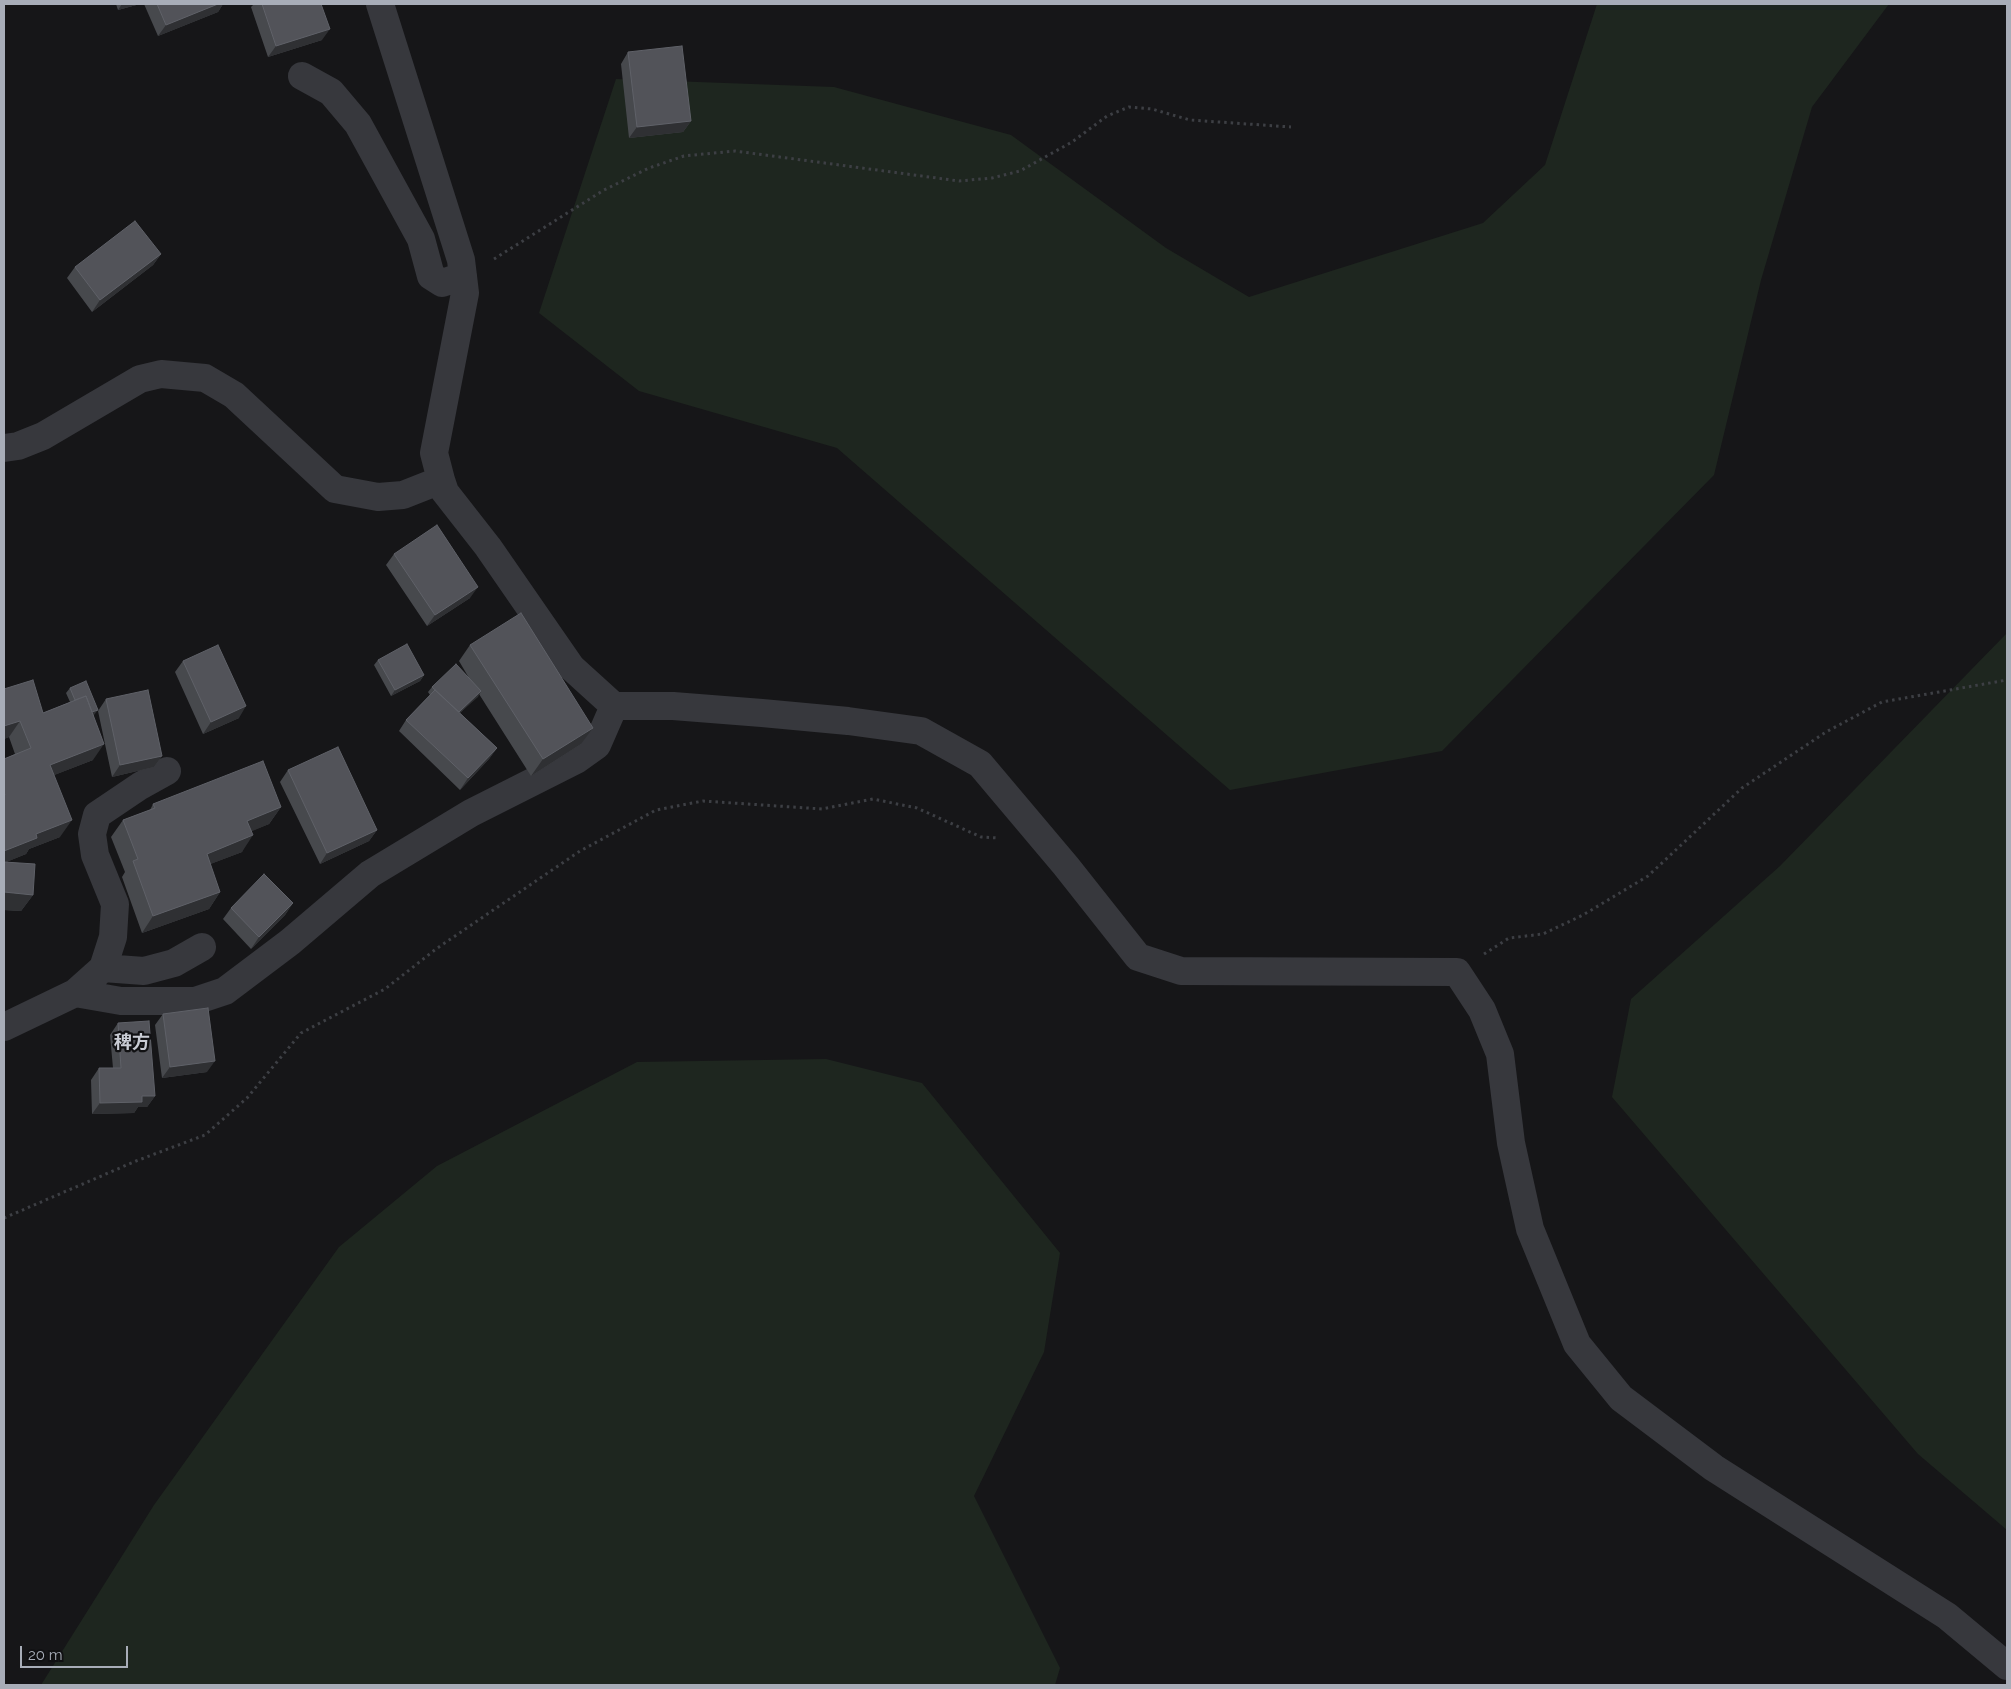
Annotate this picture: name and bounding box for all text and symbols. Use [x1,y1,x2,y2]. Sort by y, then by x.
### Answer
district label: 稗方 [114,1032,150,1054]
scale bar [22,1636,130,1668]
text: 20 m [28,1646,63,1664]

